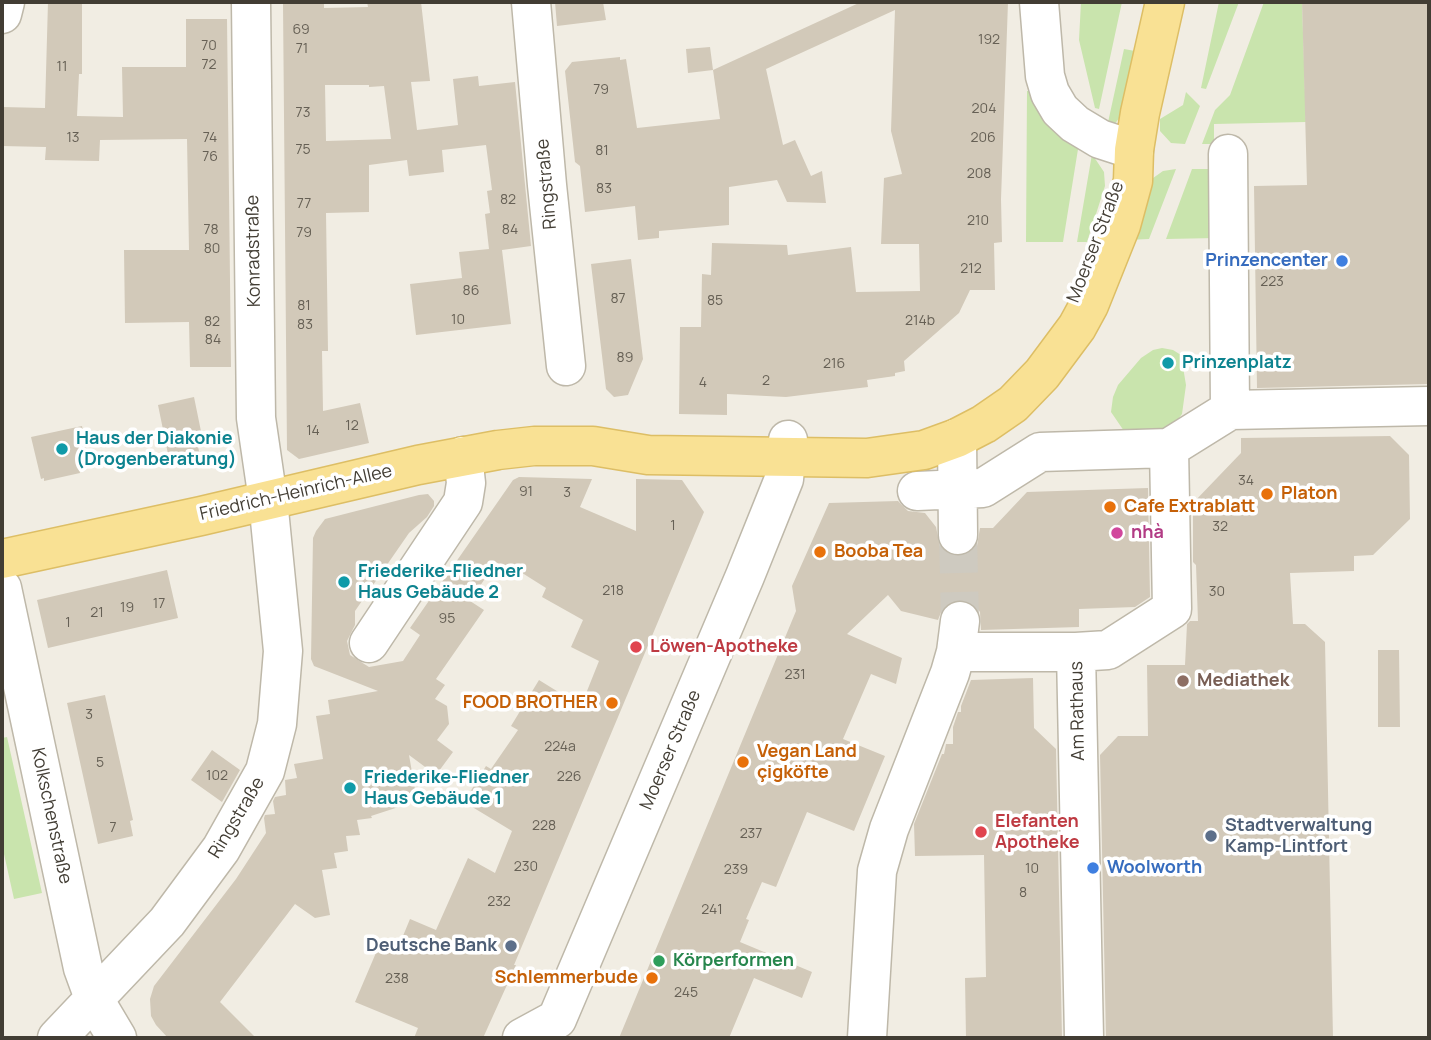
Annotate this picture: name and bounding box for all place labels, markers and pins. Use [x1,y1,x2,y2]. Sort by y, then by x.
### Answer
place label: Prinzencenter [1205,250,1328,272]
marker: Prinzencenter [1334,253,1350,269]
place label: Prinzenplatz [1182,352,1292,374]
marker: Prinzenplatz [1160,355,1176,371]
place label: Haus der Diakonie (Drogenberatung) [76,428,237,471]
marker: Haus der Diakonie (Drogenberatung) [54,441,70,457]
place label: Platon [1281,483,1338,505]
marker: Platon [1259,486,1275,502]
place label: Cafe Extrablatt [1124,496,1255,518]
marker: Cafe Extrablatt [1102,499,1118,515]
place label: nhà [1131,522,1164,544]
marker: nhà [1109,525,1125,541]
place label: Booba Tea [834,541,923,563]
marker: Booba Tea [812,544,828,560]
place label: Friederike-Fliedner Haus Gebäude 2 [358,561,523,604]
marker: Friederike-Fliedner Haus Gebäude 2 [336,574,352,590]
place label: Löwen-Apotheke [650,636,798,658]
marker: Löwen-Apotheke [628,639,644,655]
place label: Mediathek [1197,670,1289,692]
marker: Mediathek [1175,673,1191,689]
place label: FOOD BROTHER [463,692,598,714]
marker: FOOD BROTHER [604,695,620,711]
place label: Vegan Land çigköfte [757,741,857,784]
marker: Vegan Land çigköfte [735,754,751,770]
place label: Friederike-Fliedner Haus Gebäude 1 [364,767,529,810]
marker: Friederike-Fliedner Haus Gebäude 1 [342,780,358,796]
place label: Elefanten Apotheke [995,811,1080,854]
place label: Stadtverwaltung Kamp-Lintfort [1225,815,1372,858]
marker: Elefanten Apotheke [973,824,989,840]
marker: Stadtverwaltung Kamp-Lintfort [1203,828,1219,844]
place label: Woolworth [1107,857,1202,879]
marker: Woolworth [1085,860,1101,876]
place label: Deutsche Bank [366,935,497,957]
marker: Deutsche Bank [503,938,519,954]
place label: Körperformen [673,950,794,972]
marker: Körperformen [651,953,667,969]
place label: Schlemmerbude [494,967,638,989]
marker: Schlemmerbude [644,970,660,986]

